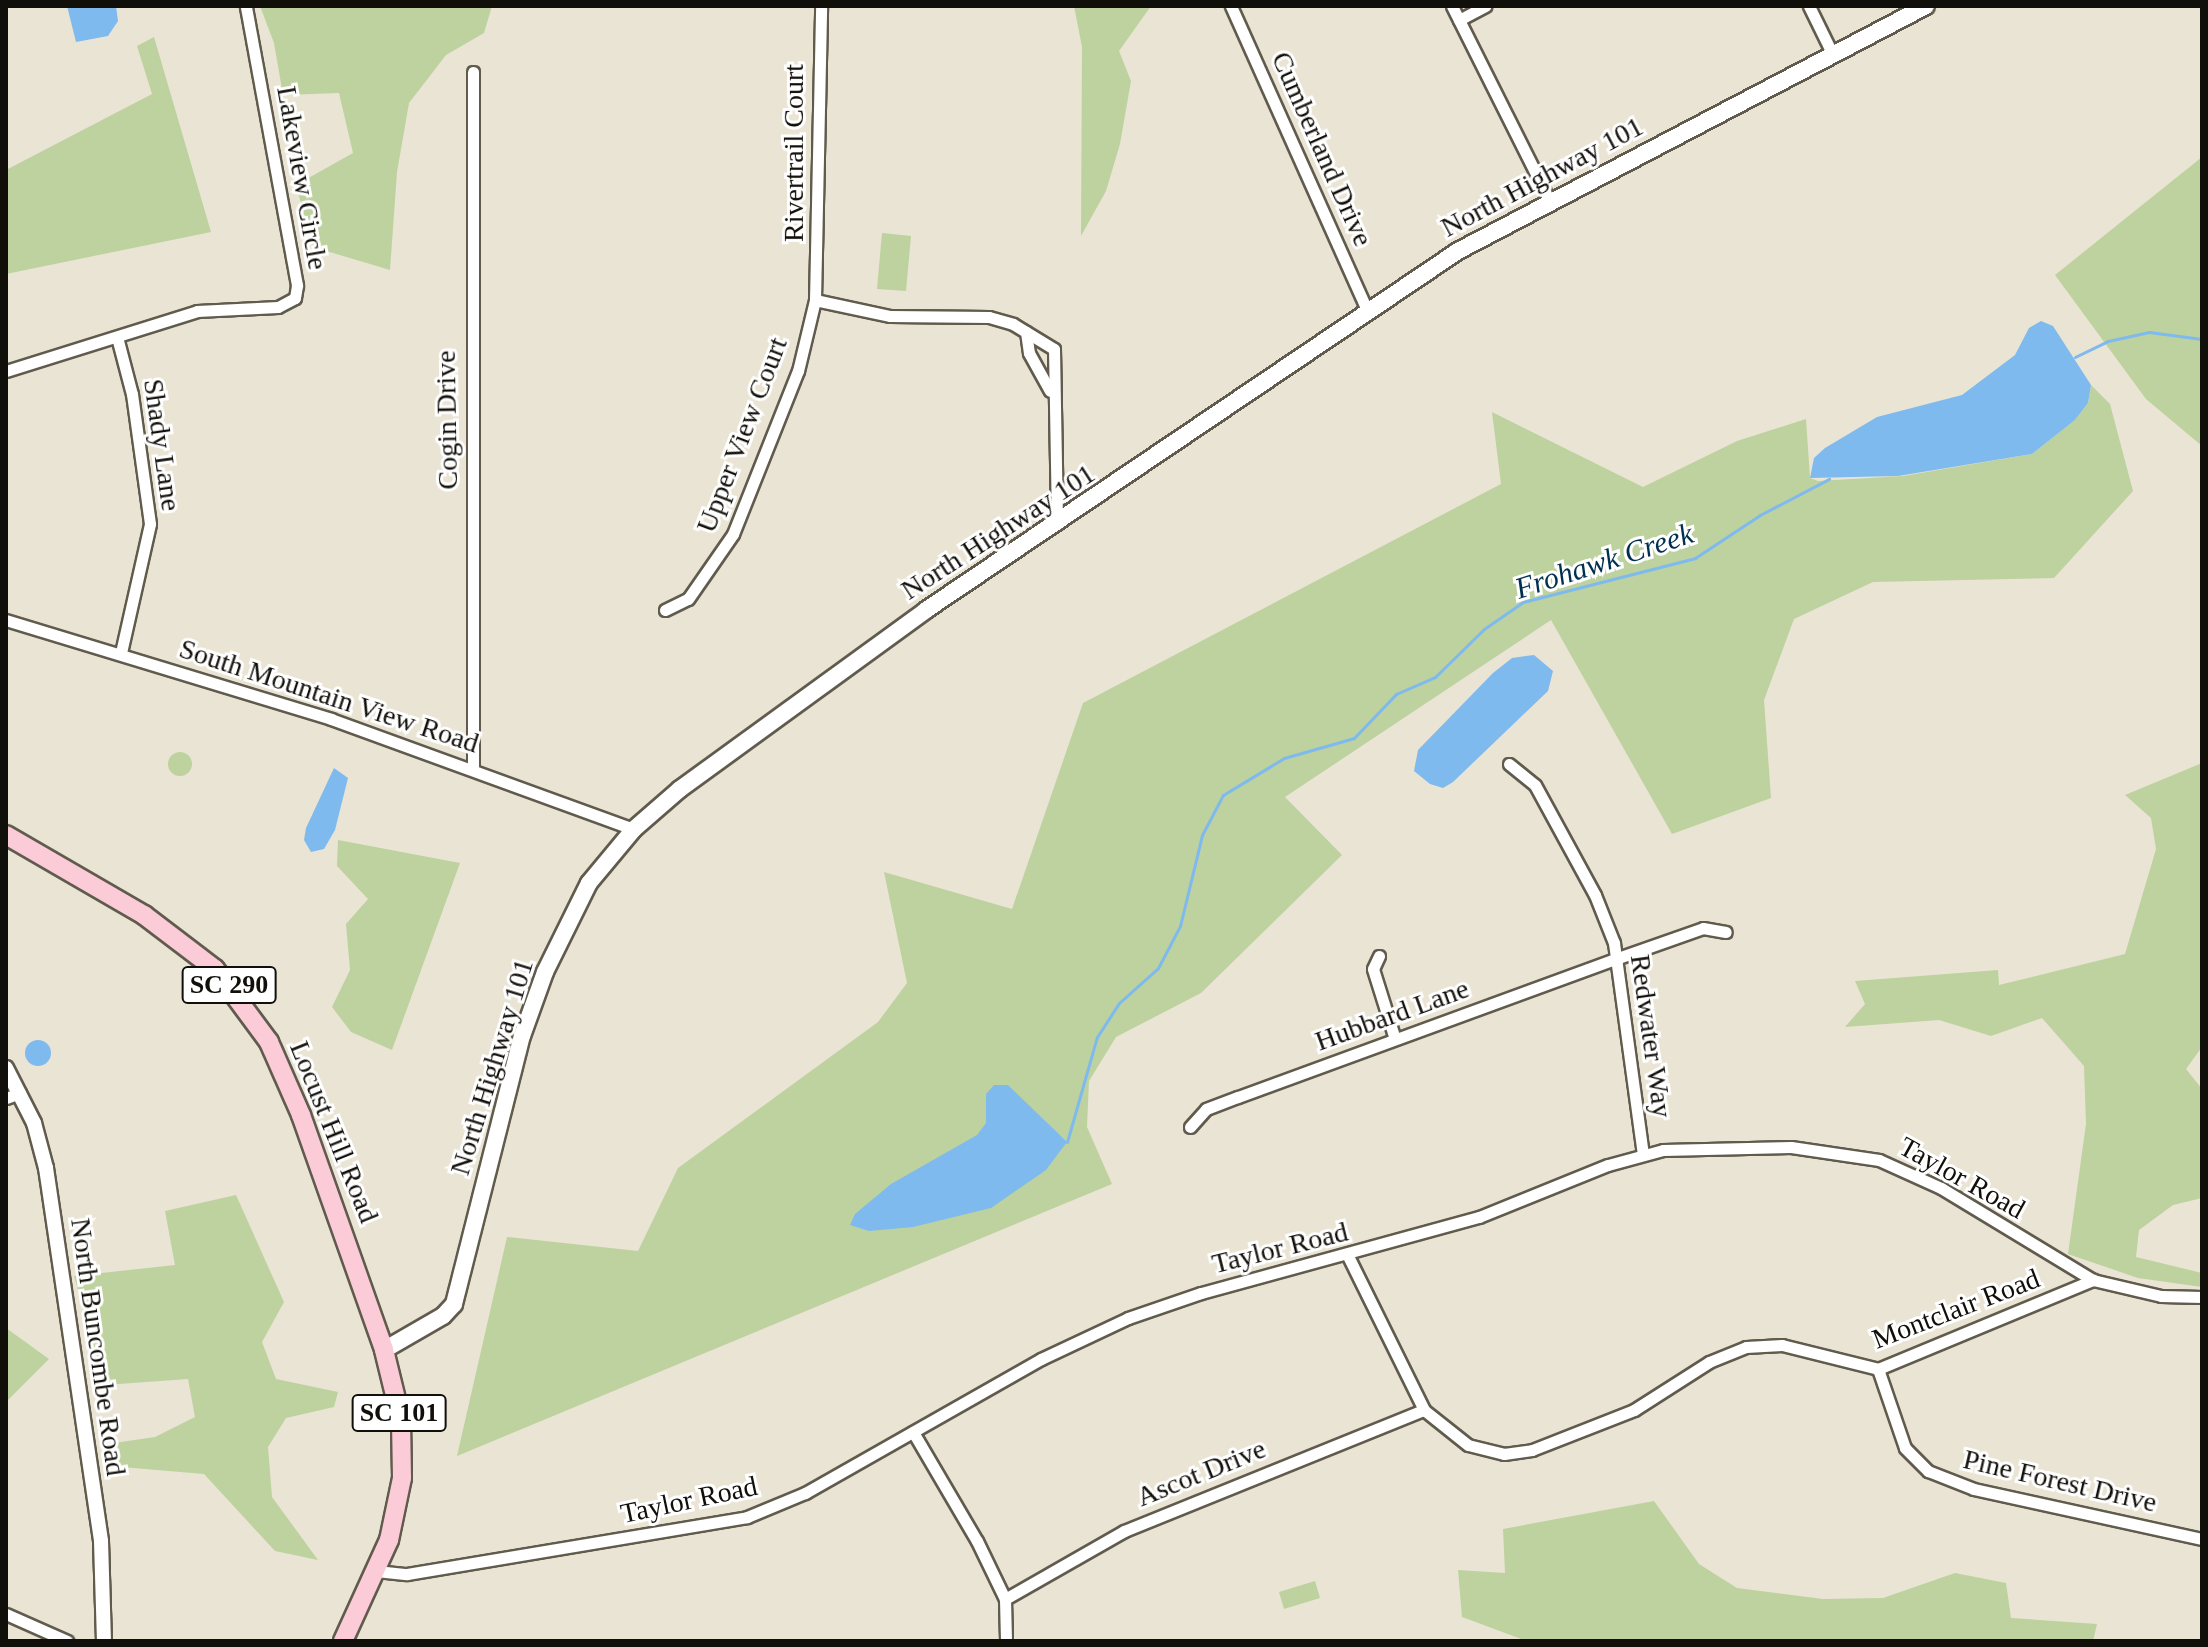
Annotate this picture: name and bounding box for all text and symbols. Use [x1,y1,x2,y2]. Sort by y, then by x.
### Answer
street label: Cumberland Drive [1264,47,1380,251]
street label: Rivertrail Court [777,64,811,242]
street label: Lakeview Circle [269,84,335,272]
street label: North Highway 101 [1435,110,1649,244]
street label: Upper View Court [689,332,795,538]
street label: Cogin Drive [429,350,465,490]
street label: Shady Lane [136,377,188,513]
street label: North Highway 101 [895,457,1101,607]
water label: Frohawk Creek [1510,515,1698,607]
street label: South Mountain View Road [175,632,483,760]
street label: Redwater Way [1623,952,1679,1120]
street label: North Highway 101 [443,955,541,1179]
road number: SC 290 [181,963,277,1007]
street label: Hubbard Lane [1311,972,1473,1058]
street label: Locust Hill Road [282,1036,386,1228]
street label: Taylor Road [1893,1130,2031,1226]
street label: Taylor Road [1209,1215,1351,1281]
street label: North Buncombe Road [63,1216,133,1478]
street label: Montclair Road [1868,1262,2044,1356]
road number: SC 101 [351,1391,447,1435]
street label: Ascot Drive [1132,1432,1270,1514]
street label: Pine Forest Drive [1960,1442,2160,1520]
street label: Taylor Road [618,1469,760,1531]

